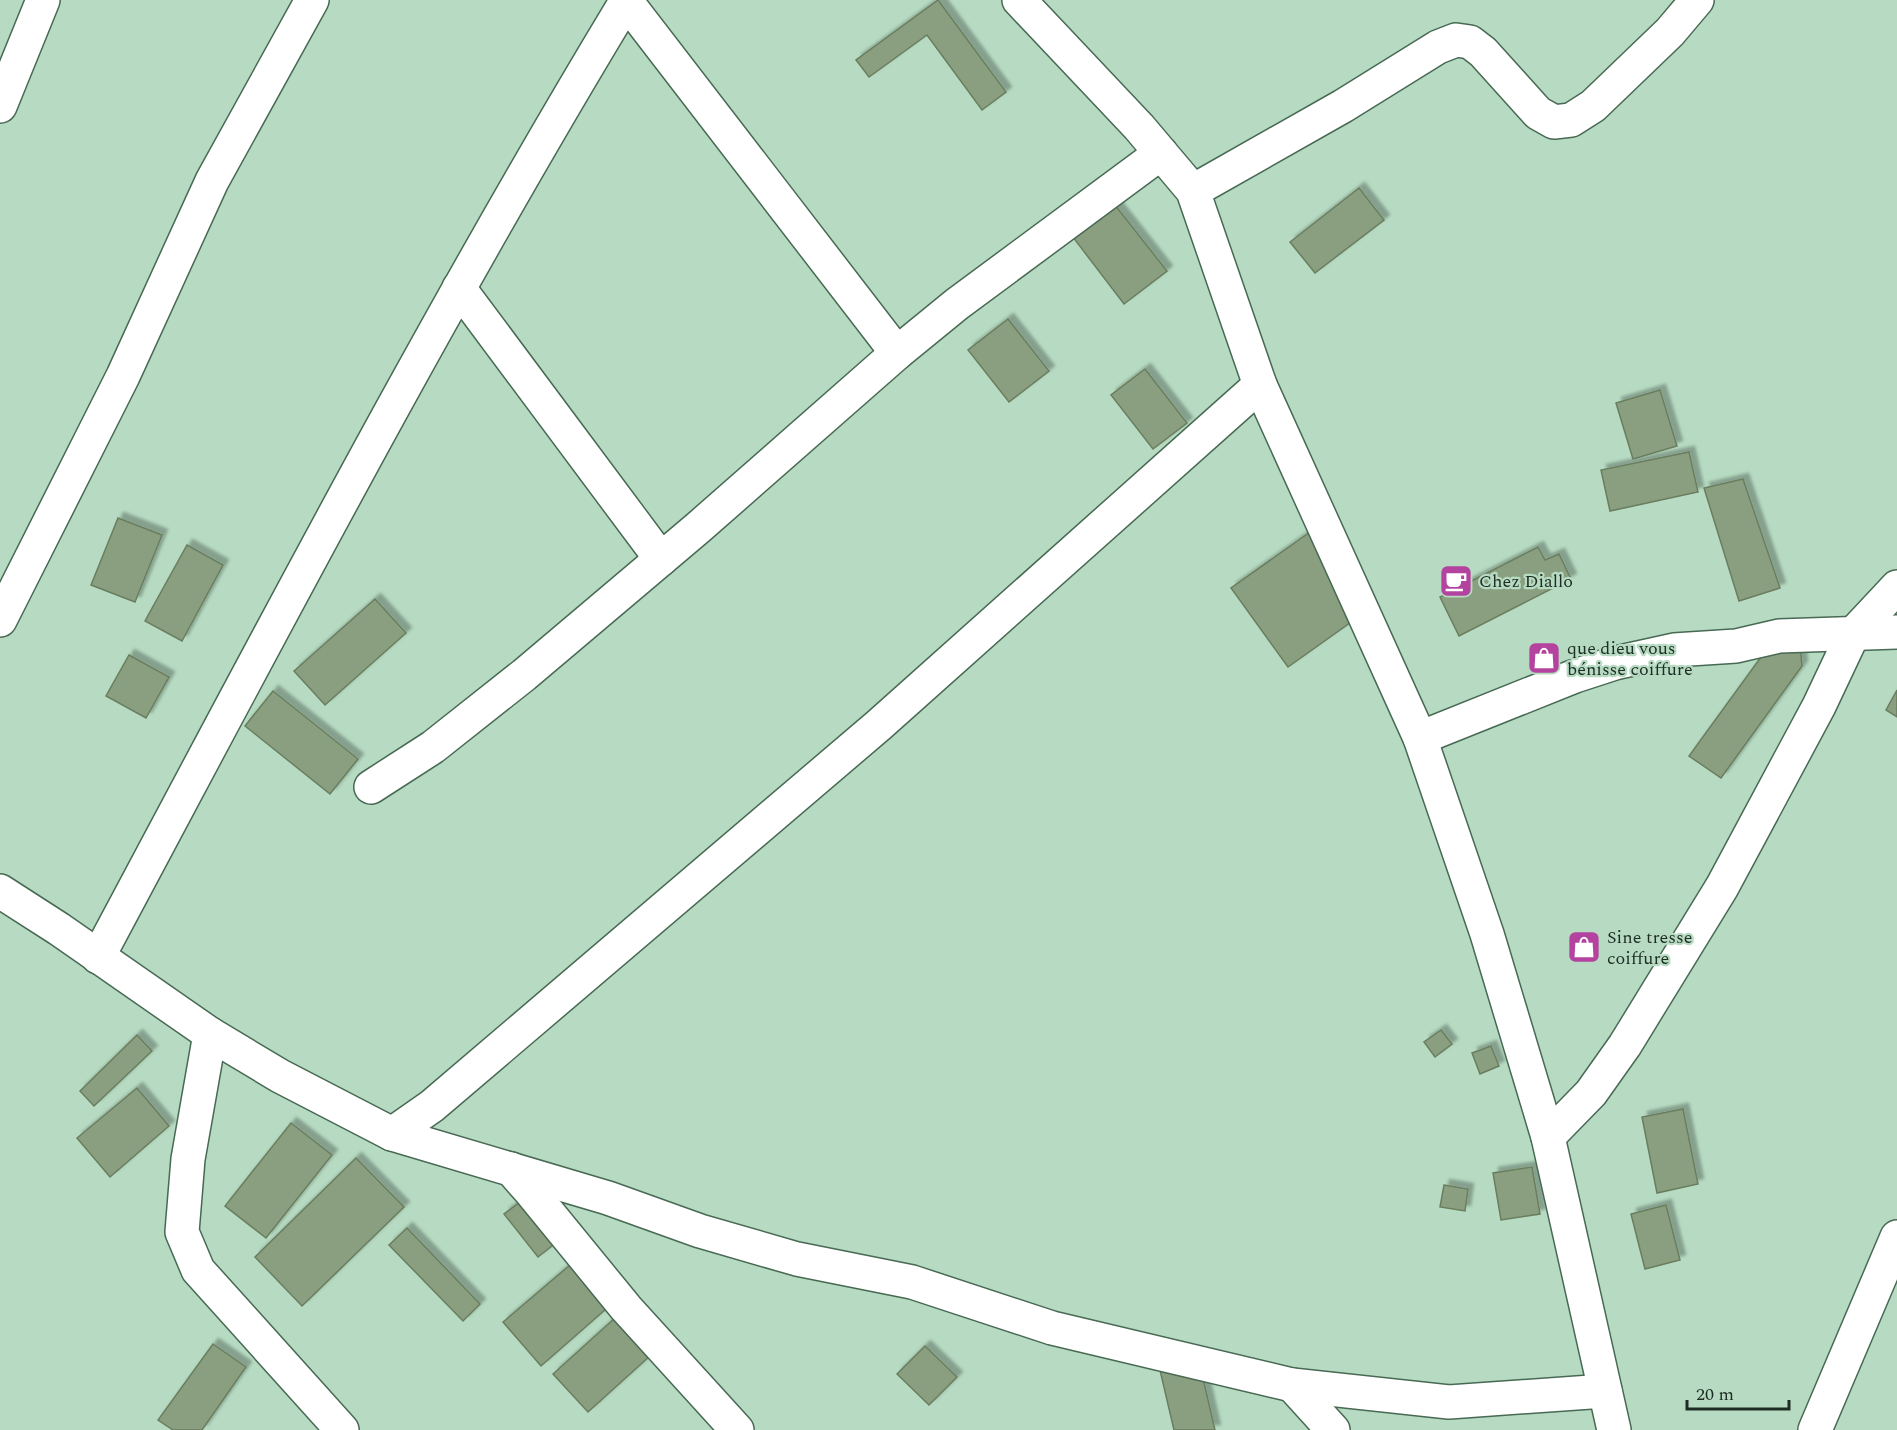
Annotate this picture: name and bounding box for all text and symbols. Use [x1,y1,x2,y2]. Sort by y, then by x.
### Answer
cafe icon: Chez Diallo [1438,563,1474,599]
place label: Chez Diallo [1479,568,1573,595]
place label: que dieu vous bénisse coiffure [1567,635,1693,683]
shop icon: que dieu vous bénisse coiffure [1526,640,1562,676]
place label: Sine tresse coiffure [1607,924,1692,972]
shop icon: Sine tresse coiffure [1566,929,1602,965]
scale bar [1687,1373,1789,1411]
text: 20 m [1696,1381,1734,1408]

